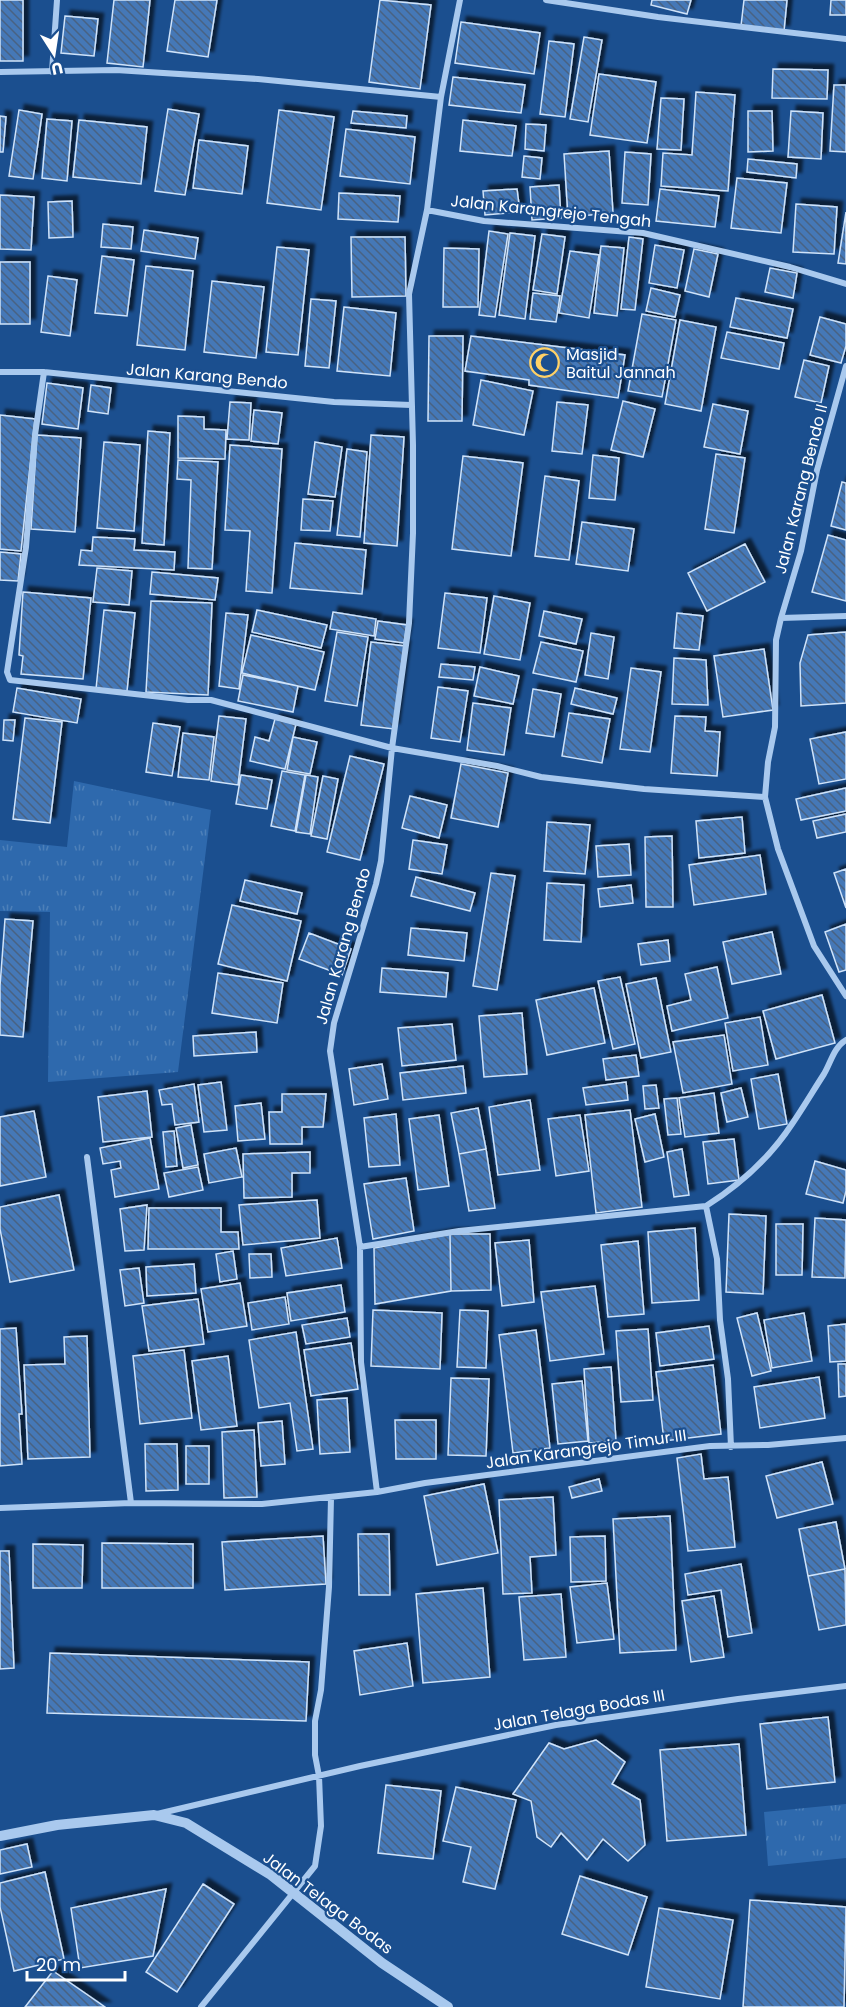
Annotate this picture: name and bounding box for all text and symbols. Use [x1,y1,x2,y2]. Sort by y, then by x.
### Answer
north arrow [24,24,84,84]
text: U [49,56,65,81]
street label: Jalan Karangrejo Tengah [449,189,653,233]
place label: Masjid Baitul Jannah [566,343,676,384]
mosque icon: Masjid Baitul Jannah [529,347,561,379]
street label: Jalan Karang Bendo [125,357,289,395]
street label: Jalan Karang Bendo II [769,402,833,576]
street label: Jalan Karang Bendo [310,865,376,1027]
street label: Jalan Karangrejo Timur III [484,1424,688,1474]
street label: Jalan Telaga Bodas III [491,1684,667,1736]
street label: Jalan Telaga Bodas [258,1846,398,1960]
scale bar [27,1944,124,1982]
text: 20 m [36,1952,81,1977]

